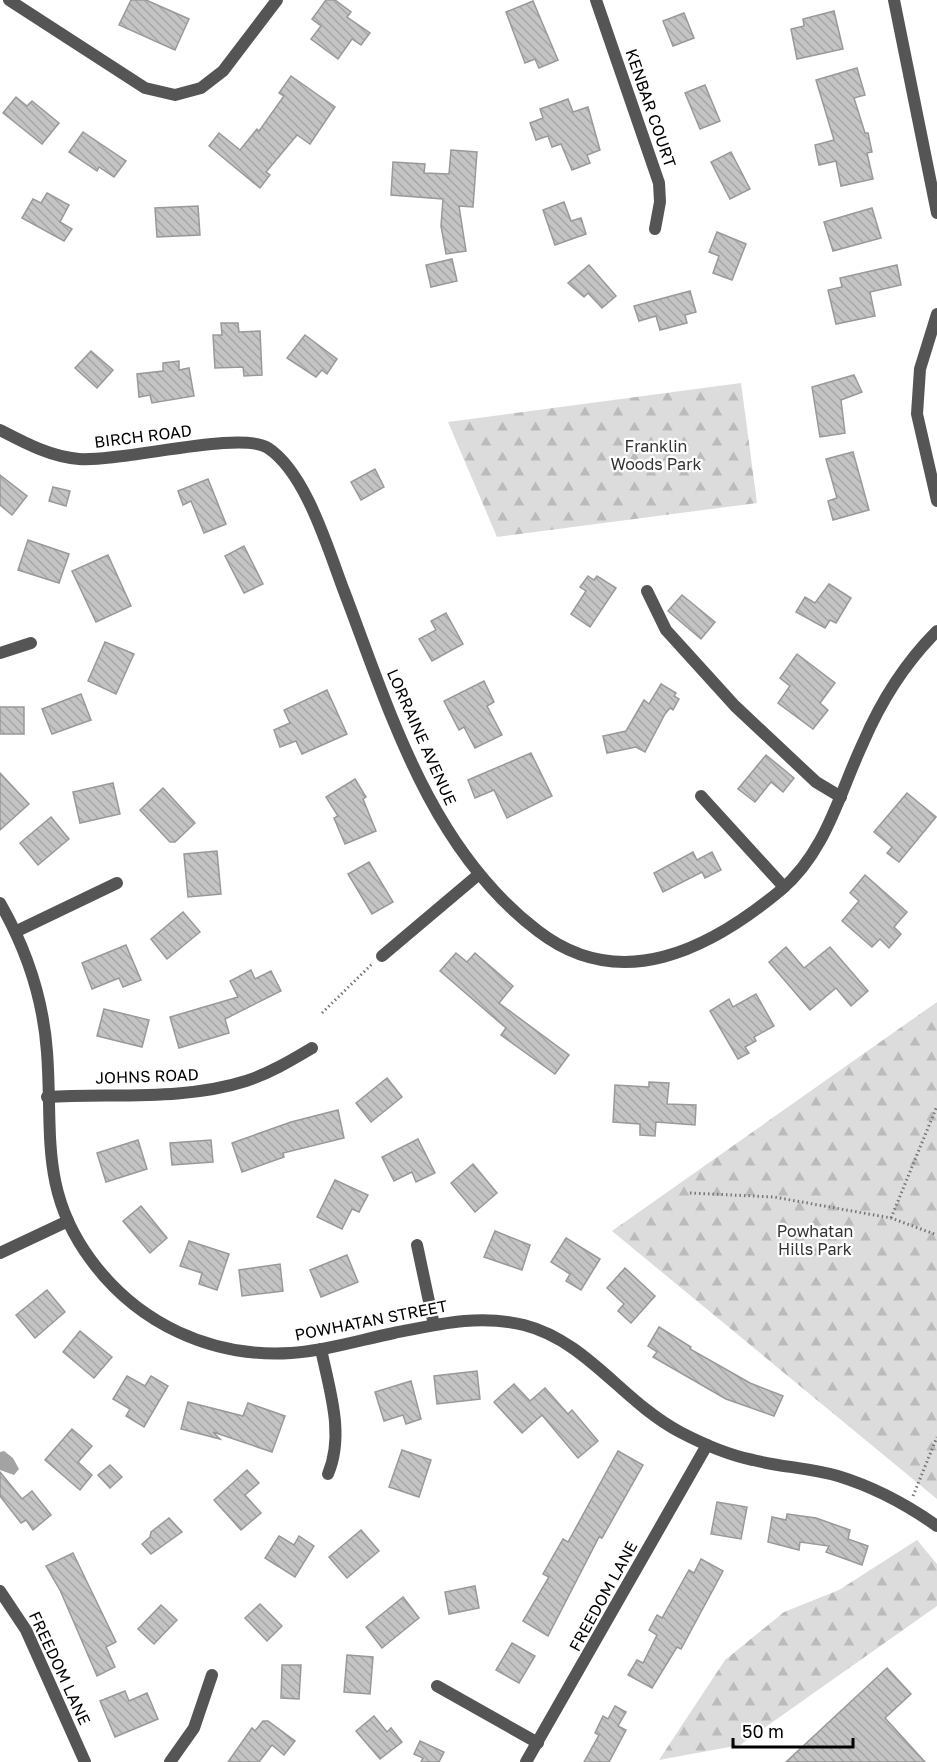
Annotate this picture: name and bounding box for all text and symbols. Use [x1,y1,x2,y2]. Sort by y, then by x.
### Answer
street label: KENBAR COURT [621,46,681,170]
street label: BIRCH ROAD [93,420,193,452]
park label: Franklin Woods Park [611,436,701,474]
street label: LORRAINE AVENUE [383,666,461,808]
street label: JOHNS ROAD [95,1064,199,1088]
park label: Powhatan Hills Park [777,1221,853,1259]
street label: POWHATAN STREET [293,1295,449,1345]
street label: FREEDOM LANE [564,1537,642,1655]
street label: FREEDOM LANE [25,1608,95,1728]
scale bar [733,1711,853,1749]
text: 50 m [742,1720,784,1742]

